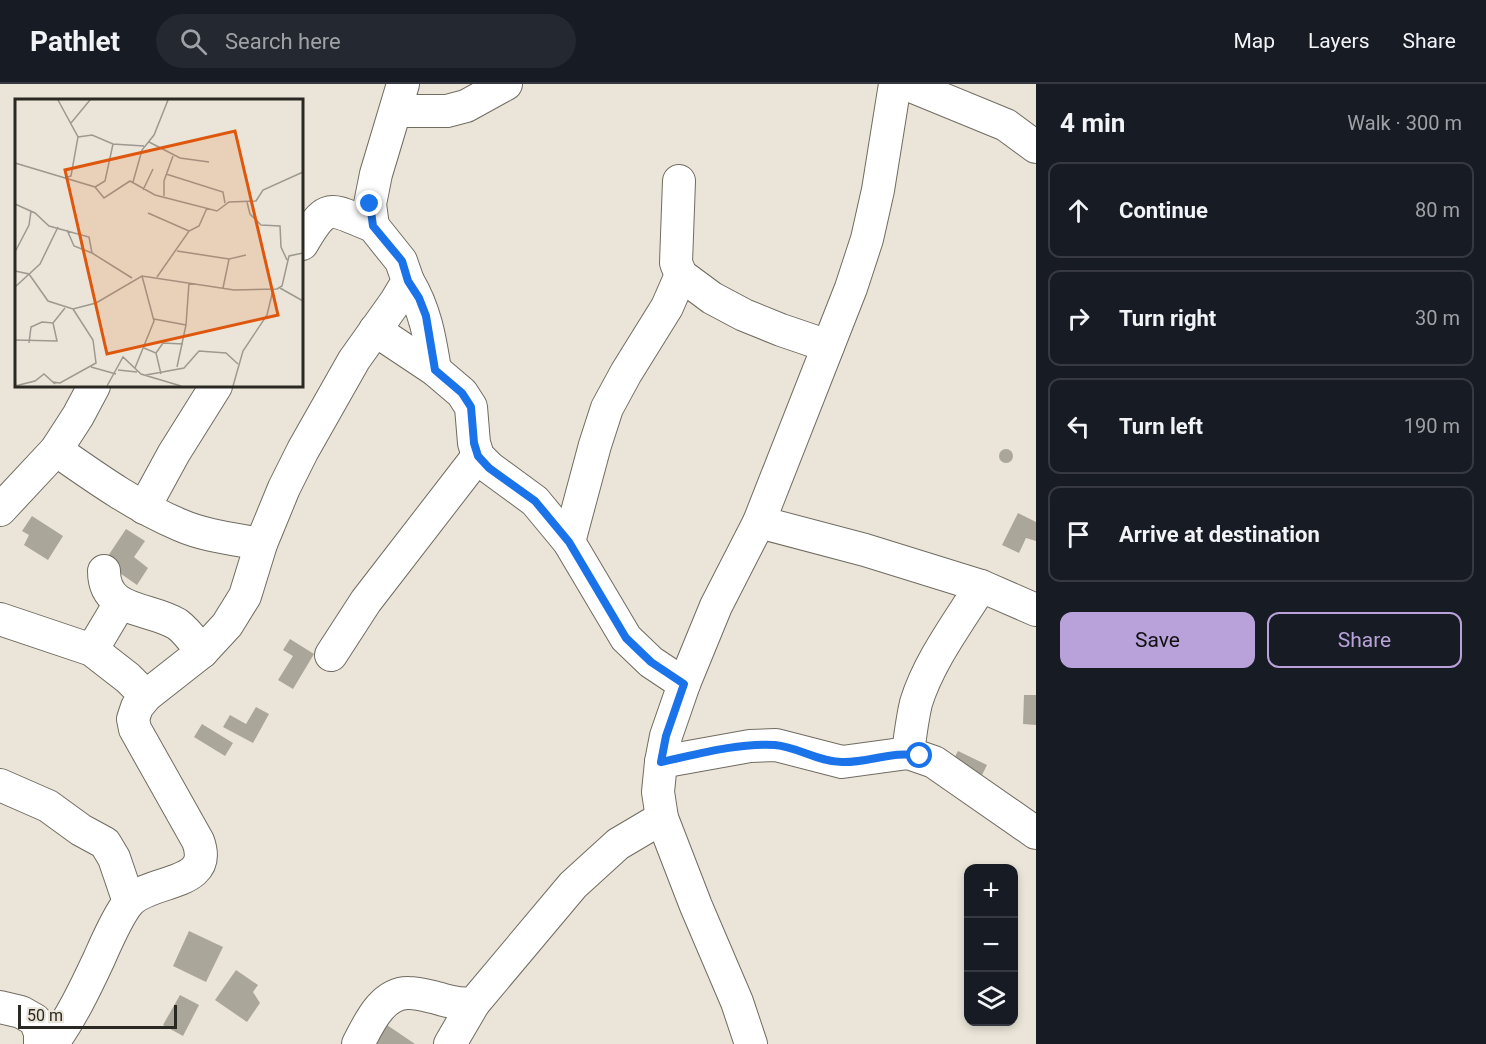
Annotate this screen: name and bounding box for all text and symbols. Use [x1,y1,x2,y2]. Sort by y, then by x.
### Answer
search box [156,14,576,68]
text: Pathlet [30,25,120,58]
icon: search [177,25,210,58]
text: Search here [225,29,341,54]
text: Map [1233,29,1275,53]
text: Layers [1308,29,1369,53]
text: Share [1402,29,1456,53]
inset map [15,99,303,387]
text: 4 min [1060,108,1125,138]
text: Walk · 300 m [1347,111,1462,135]
route end [356,190,382,216]
icon: ahead [1062,194,1095,227]
text: Continue [1119,198,1208,223]
text: 80 m [1415,198,1460,222]
icon: right [1062,302,1095,335]
text: Turn right [1119,306,1216,331]
text: 30 m [1415,306,1460,330]
icon: left [1062,410,1095,443]
text: Turn left [1119,414,1203,439]
text: 190 m [1404,414,1460,438]
icon: arrive [1062,518,1095,551]
text: Arrive at destination [1119,522,1320,547]
button: Save [1060,612,1255,668]
button: Share [1267,612,1462,668]
route start [906,742,932,768]
map controls [964,864,1018,1026]
button: + [964,864,1018,918]
button: − [964,918,1018,972]
button: layers [964,972,1018,1026]
scale bar [18,1002,177,1030]
text: 50 m [27,1006,63,1025]

